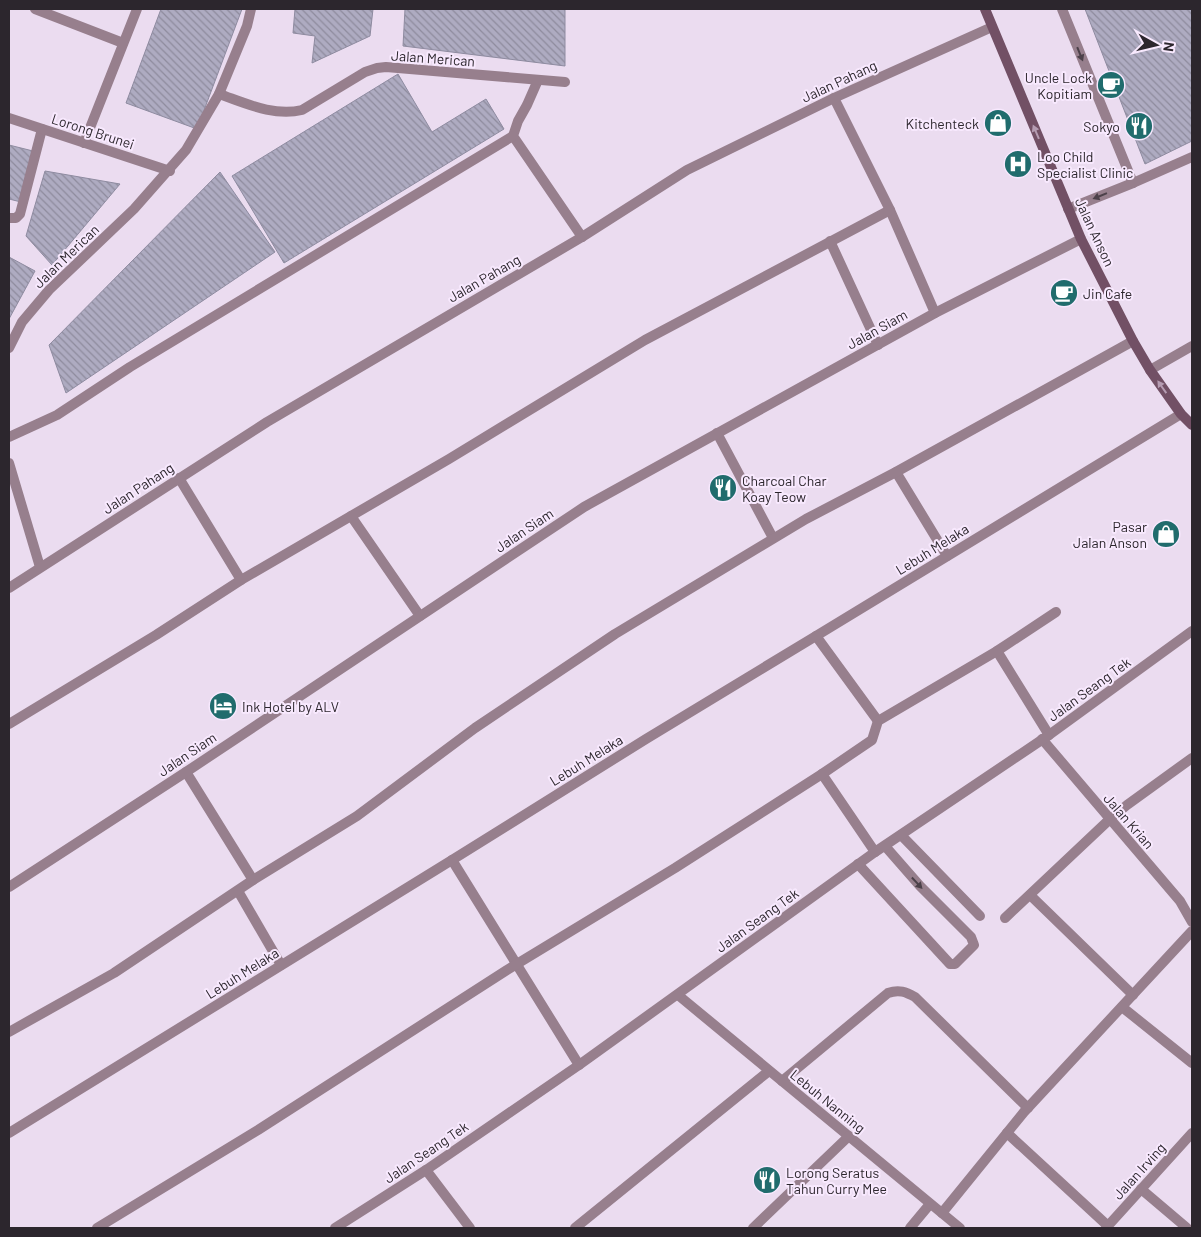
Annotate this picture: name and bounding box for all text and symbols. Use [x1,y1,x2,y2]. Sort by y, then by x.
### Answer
north arrow [1131,20,1181,70]
text: N [1160,41,1178,53]
street label: Jalan Merican [390,47,476,69]
one-way arrow [1076,47,1084,62]
street label: Jalan Pahang [799,56,879,106]
place label: Uncle Lock Kopitiam [1025,69,1092,102]
cafe icon: Uncle Lock Kopitiam [1096,70,1126,100]
shop icon: Kitchenteck [983,108,1013,138]
street label: Lorong Brunei [50,110,136,152]
restaurant icon: Sokyo [1124,111,1154,141]
place label: Kitchenteck [906,115,979,132]
place label: Sokyo [1083,118,1120,135]
one-way arrow [1032,125,1040,139]
place label: Loo Child Specialist Clinic [1037,148,1133,181]
hospital icon: Loo Child Specialist Clinic [1003,149,1033,179]
one-way arrow [1093,192,1108,200]
street label: Jalan Anson [1072,195,1118,269]
street label: Jalan Merican [30,221,102,291]
street label: Jalan Pahang [445,250,523,306]
cafe icon: Jin Cafe [1049,278,1079,308]
place label: Jin Cafe [1083,285,1132,302]
street label: Jalan Siam [844,305,910,353]
one-way arrow [1157,380,1167,394]
street label: Jalan Pahang [99,459,177,517]
place label: Charcoal Char Koay Teow [742,472,827,505]
restaurant icon: Charcoal Char Koay Teow [708,473,738,503]
street label: Jalan Siam [492,504,556,556]
place label: Pasar Jalan Anson [1073,518,1147,551]
shop icon: Pasar Jalan Anson [1151,519,1181,549]
street label: Lebuh Melaka [892,520,972,578]
street label: Jalan Seang Tek [1044,653,1134,725]
hotel icon: Ink Hotel by ALV [208,691,238,721]
place label: Ink Hotel by ALV [242,698,339,715]
street label: Jalan Siam [155,728,219,780]
street label: Lebuh Melaka [546,731,626,789]
street label: Jalan Krian [1100,790,1158,852]
one-way arrow [912,876,923,889]
street label: Jalan Seang Tek [712,884,802,956]
street label: Lebuh Melaka [202,944,282,1002]
street label: Lebuh Nanning [787,1066,869,1136]
street label: Jalan Seang Tek [381,1118,471,1186]
street label: Jalan Irving [1109,1139,1169,1203]
place label: Lorong Seratus Tahun Curry Mee [786,1164,887,1197]
restaurant icon: Lorong Seratus Tahun Curry Mee [752,1165,782,1195]

